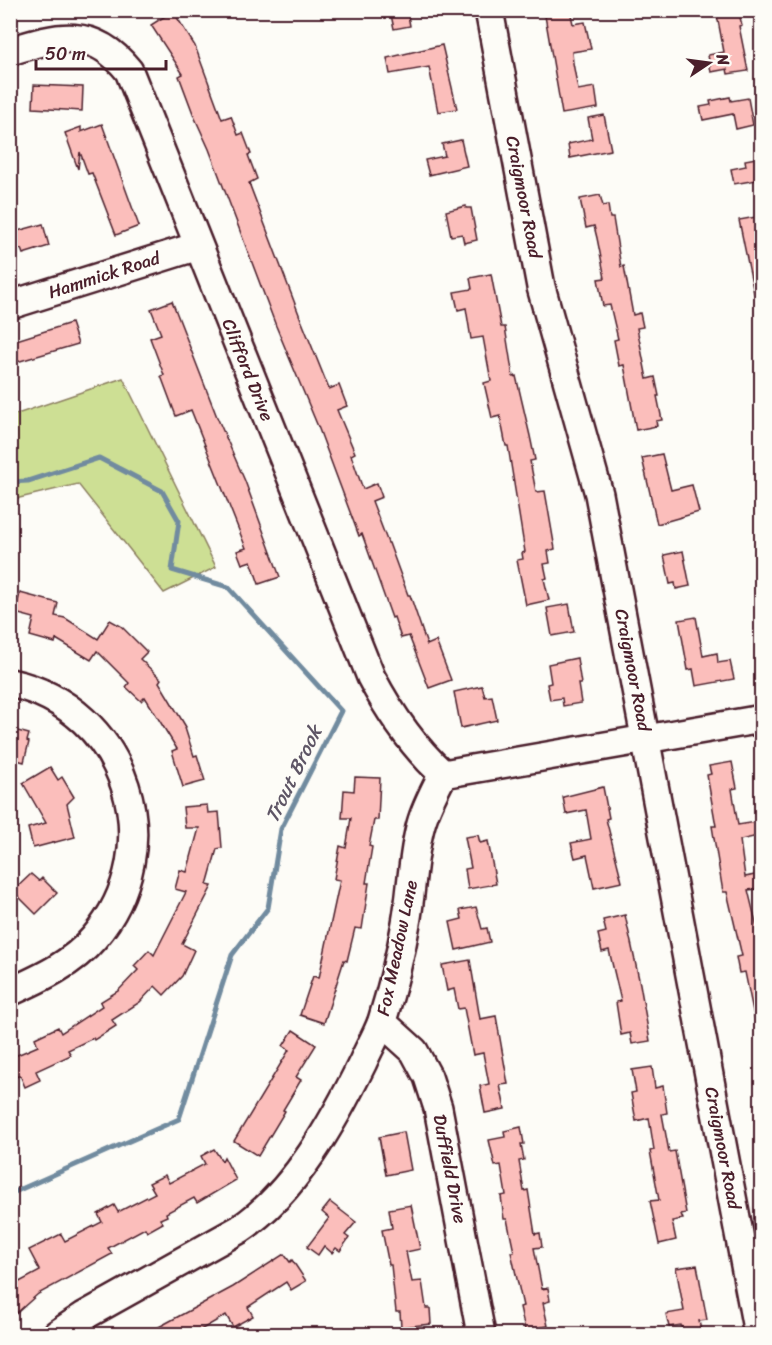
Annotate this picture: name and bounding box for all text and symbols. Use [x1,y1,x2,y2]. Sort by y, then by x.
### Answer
scale bar [36,33,166,71]
north arrow [679,33,739,93]
text: 50 m [45,38,86,70]
text: N [708,50,739,69]
street label: Craigmoor Road [496,133,552,263]
street label: Hammick Road [44,241,166,308]
street label: Clifford Drive [213,314,283,426]
street label: Craigmoor Road [605,606,661,736]
water label: Trout Brook [255,718,333,829]
street label: Fox Meadow Lane [367,877,427,1019]
street label: Craigmoor Road [695,1084,751,1214]
street label: Duffield Drive [424,1112,476,1226]

